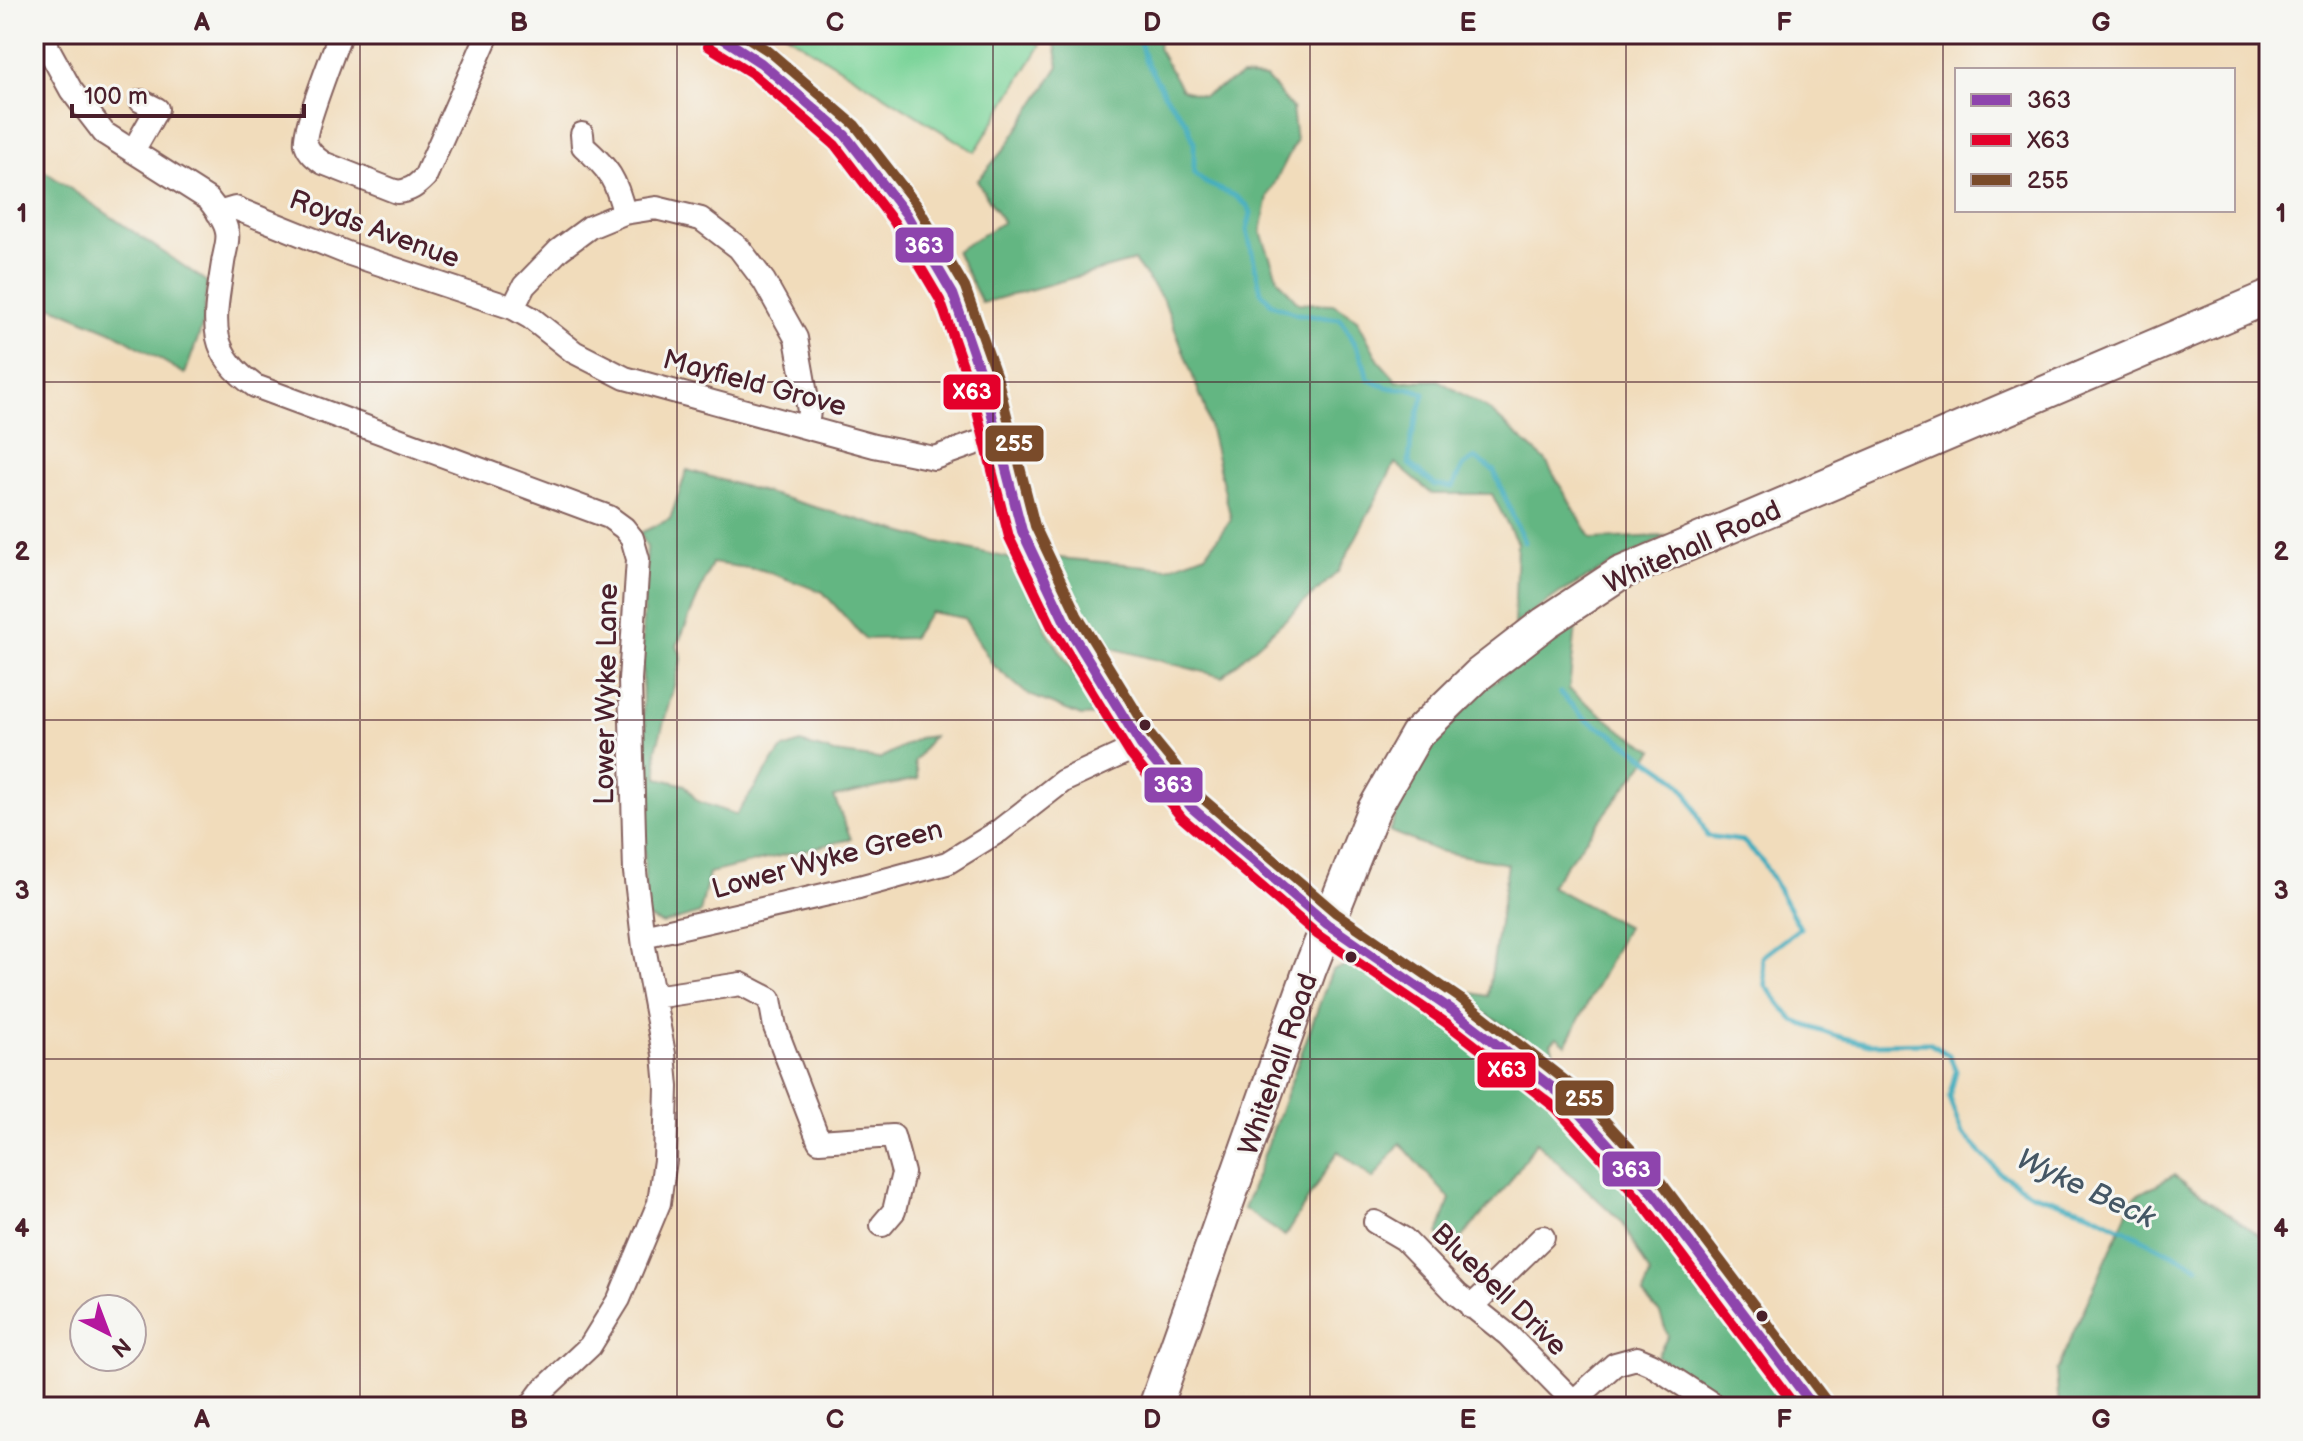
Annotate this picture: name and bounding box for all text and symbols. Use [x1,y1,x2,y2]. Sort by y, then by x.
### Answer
text: A [193,8,210,39]
text: B [510,8,528,39]
text: C [826,8,844,39]
text: D [1143,8,1161,39]
text: E [1460,8,1477,39]
text: F [1776,8,1792,39]
text: G [2091,8,2111,39]
scale bar [72,68,304,118]
legend [1955,68,2235,212]
text: 100 m [84,82,148,111]
text: 363 [2027,86,2071,115]
text: X63 [2026,126,2070,155]
text: 255 [2027,166,2069,195]
street label: Royds Avenue [285,183,464,275]
text: 1 [17,199,27,230]
text: 1 [2276,199,2286,230]
line badge: 363 [894,226,955,264]
text: 363 [904,233,944,260]
street label: Mayfield Grove [659,343,850,424]
line badge: X63 [942,373,1002,411]
text: X63 [952,379,992,406]
line badge: 255 [984,424,1045,463]
text: 255 [995,431,1034,458]
street label: Whitehall Road [1599,494,1786,601]
text: 2 [14,537,30,568]
text: 2 [2273,537,2289,568]
street label: Lower Wyke Lane [588,583,625,805]
unlabelled marker [1137,717,1153,733]
line badge: 363 [1143,766,1204,804]
text: 363 [1153,772,1193,799]
street label: Lower Wyke Green [708,813,946,906]
text: 3 [14,876,30,907]
text: 3 [2273,876,2289,907]
unlabelled marker [1343,949,1359,965]
street label: Whitehall Road [1232,969,1325,1160]
line badge: X63 [1476,1051,1537,1089]
text: X63 [1487,1057,1527,1084]
line badge: 255 [1554,1079,1615,1117]
text: 255 [1565,1086,1604,1113]
water label: Wyke Beck [2011,1141,2162,1237]
line badge: 363 [1601,1150,1662,1188]
text: 363 [1611,1157,1651,1184]
text: 4 [14,1214,30,1245]
text: 4 [2273,1214,2289,1245]
street label: Bluebell Drive [1424,1217,1574,1363]
north arrow [68,1293,148,1373]
unlabelled marker [1754,1308,1770,1324]
text: N [105,1331,136,1362]
text: A [193,1405,210,1436]
text: B [510,1405,528,1436]
text: C [826,1405,844,1436]
text: D [1143,1405,1161,1436]
text: E [1460,1405,1477,1436]
text: F [1776,1405,1792,1436]
text: G [2091,1405,2111,1436]

